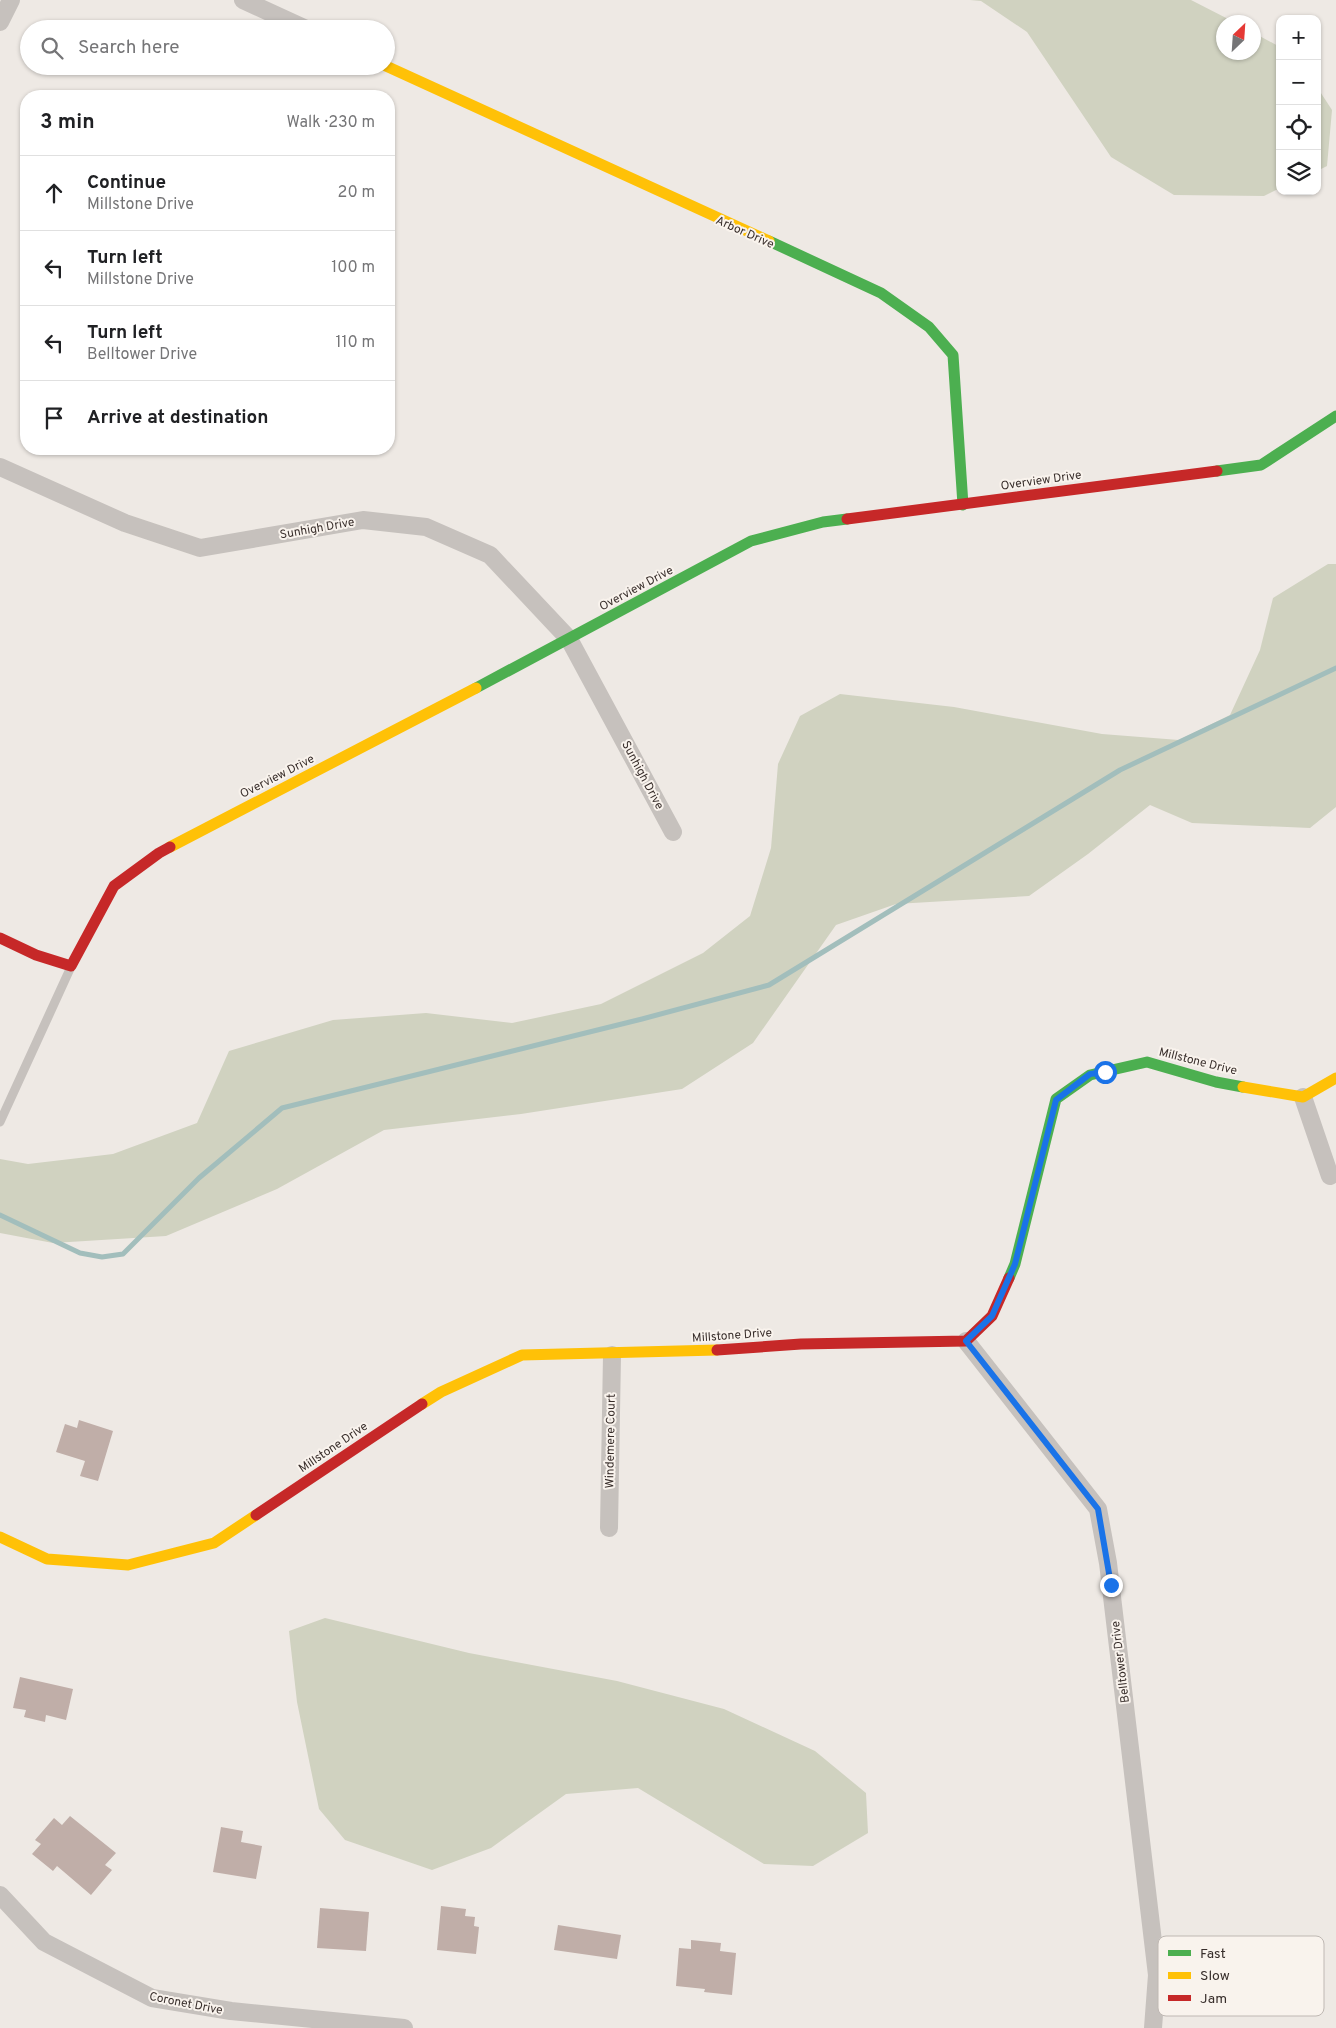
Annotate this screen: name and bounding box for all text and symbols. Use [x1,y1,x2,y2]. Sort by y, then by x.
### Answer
north arrow [1216,15,1261,60]
map controls [1276,15,1321,195]
button: + [1276,15,1321,60]
search box [20,20,395,75]
icon: search [38,34,66,62]
text: Search here [78,36,180,60]
button: − [1276,60,1321,105]
button: locate [1276,105,1321,150]
text: 3 min [40,109,95,136]
text: Walk · 230 m [286,113,375,133]
button: layers [1276,150,1321,195]
text: Continue [87,171,166,195]
icon: ahead [40,179,68,207]
text: 20 m [338,183,375,203]
text: Millstone Drive [87,195,194,215]
street label: Arbor Drive [713,213,776,253]
text: Turn left [87,246,163,270]
icon: left [40,254,68,282]
text: 100 m [331,258,375,278]
text: Millstone Drive [87,270,194,290]
text: Turn left [87,321,163,345]
icon: left [40,329,68,357]
text: 110 m [335,333,375,353]
text: Belltower Drive [87,345,197,365]
icon: arrive [40,404,68,432]
text: Arrive at destination [87,406,268,430]
street label: Overview Drive [1000,467,1083,495]
street label: Sunhigh Drive [279,515,356,543]
street label: Overview Drive [597,563,676,615]
street label: Sunhigh Drive [617,738,667,812]
street label: Overview Drive [238,751,317,803]
street label: Millstone Drive [1157,1045,1239,1079]
route start [1094,1061,1117,1084]
street label: Millstone Drive [692,1325,773,1347]
street label: Windemere Court [602,1394,620,1489]
street label: Millstone Drive [296,1419,371,1477]
route end [1100,1574,1123,1597]
street label: Belltower Drive [1108,1620,1134,1704]
legend [1158,1936,1324,2016]
text: Fast [1200,1946,1226,1963]
text: Slow [1200,1968,1230,1985]
street label: Coronet Drive [148,1989,224,2019]
text: Jam [1200,1991,1227,2008]

